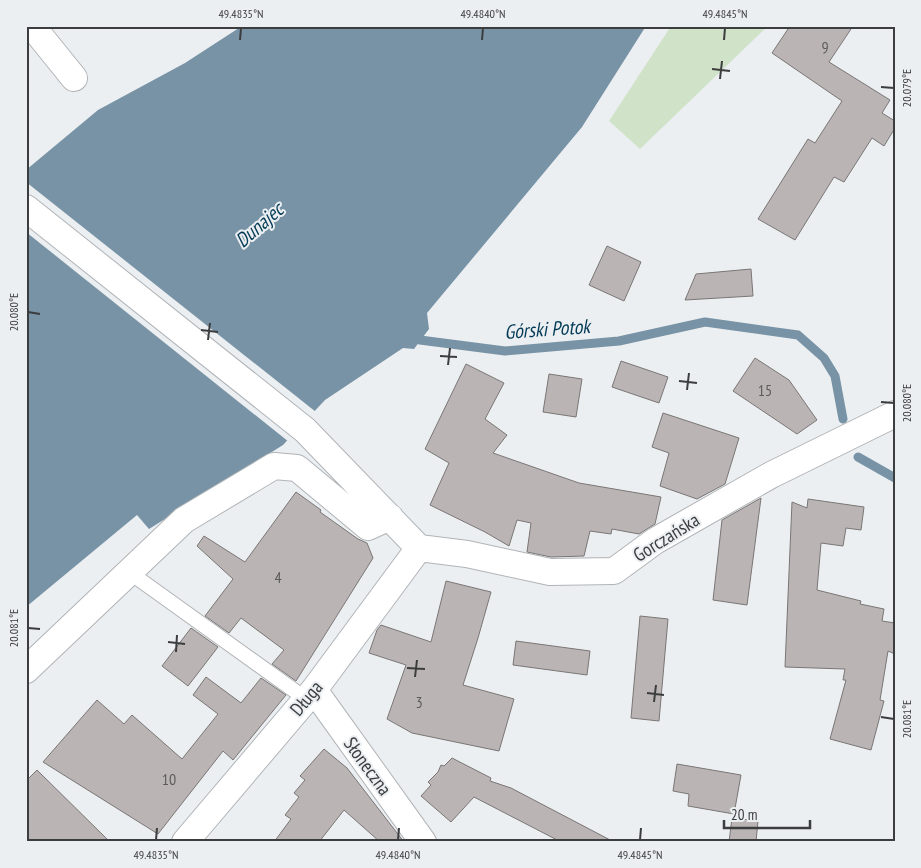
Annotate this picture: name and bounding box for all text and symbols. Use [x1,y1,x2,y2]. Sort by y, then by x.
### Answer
text: 49.4835°N [218,6,264,21]
text: 49.4840°N [460,6,506,21]
text: 49.4845°N [702,6,748,21]
house number: 9 [821,37,829,57]
text: 20.079°E [899,69,914,107]
water label: Dunajec [230,196,290,253]
text: 20.080°E [6,293,21,331]
water label: Górski Potok [503,313,593,345]
house number: 15 [758,380,772,400]
text: 20.080°E [899,384,914,422]
street label: Gorczańska [628,507,704,567]
house number: 4 [274,567,282,587]
text: 20.081°E [6,609,21,647]
street label: Długa [284,676,328,720]
house number: 3 [415,692,423,712]
text: 20.081°E [899,700,914,738]
street label: Słoneczna [339,732,397,800]
house number: 10 [162,769,176,789]
scale bar [724,798,810,830]
text: 20 m [731,805,757,824]
text: 49.4835°N [133,847,179,862]
text: 49.4840°N [375,847,421,862]
text: 49.4845°N [617,847,663,862]

